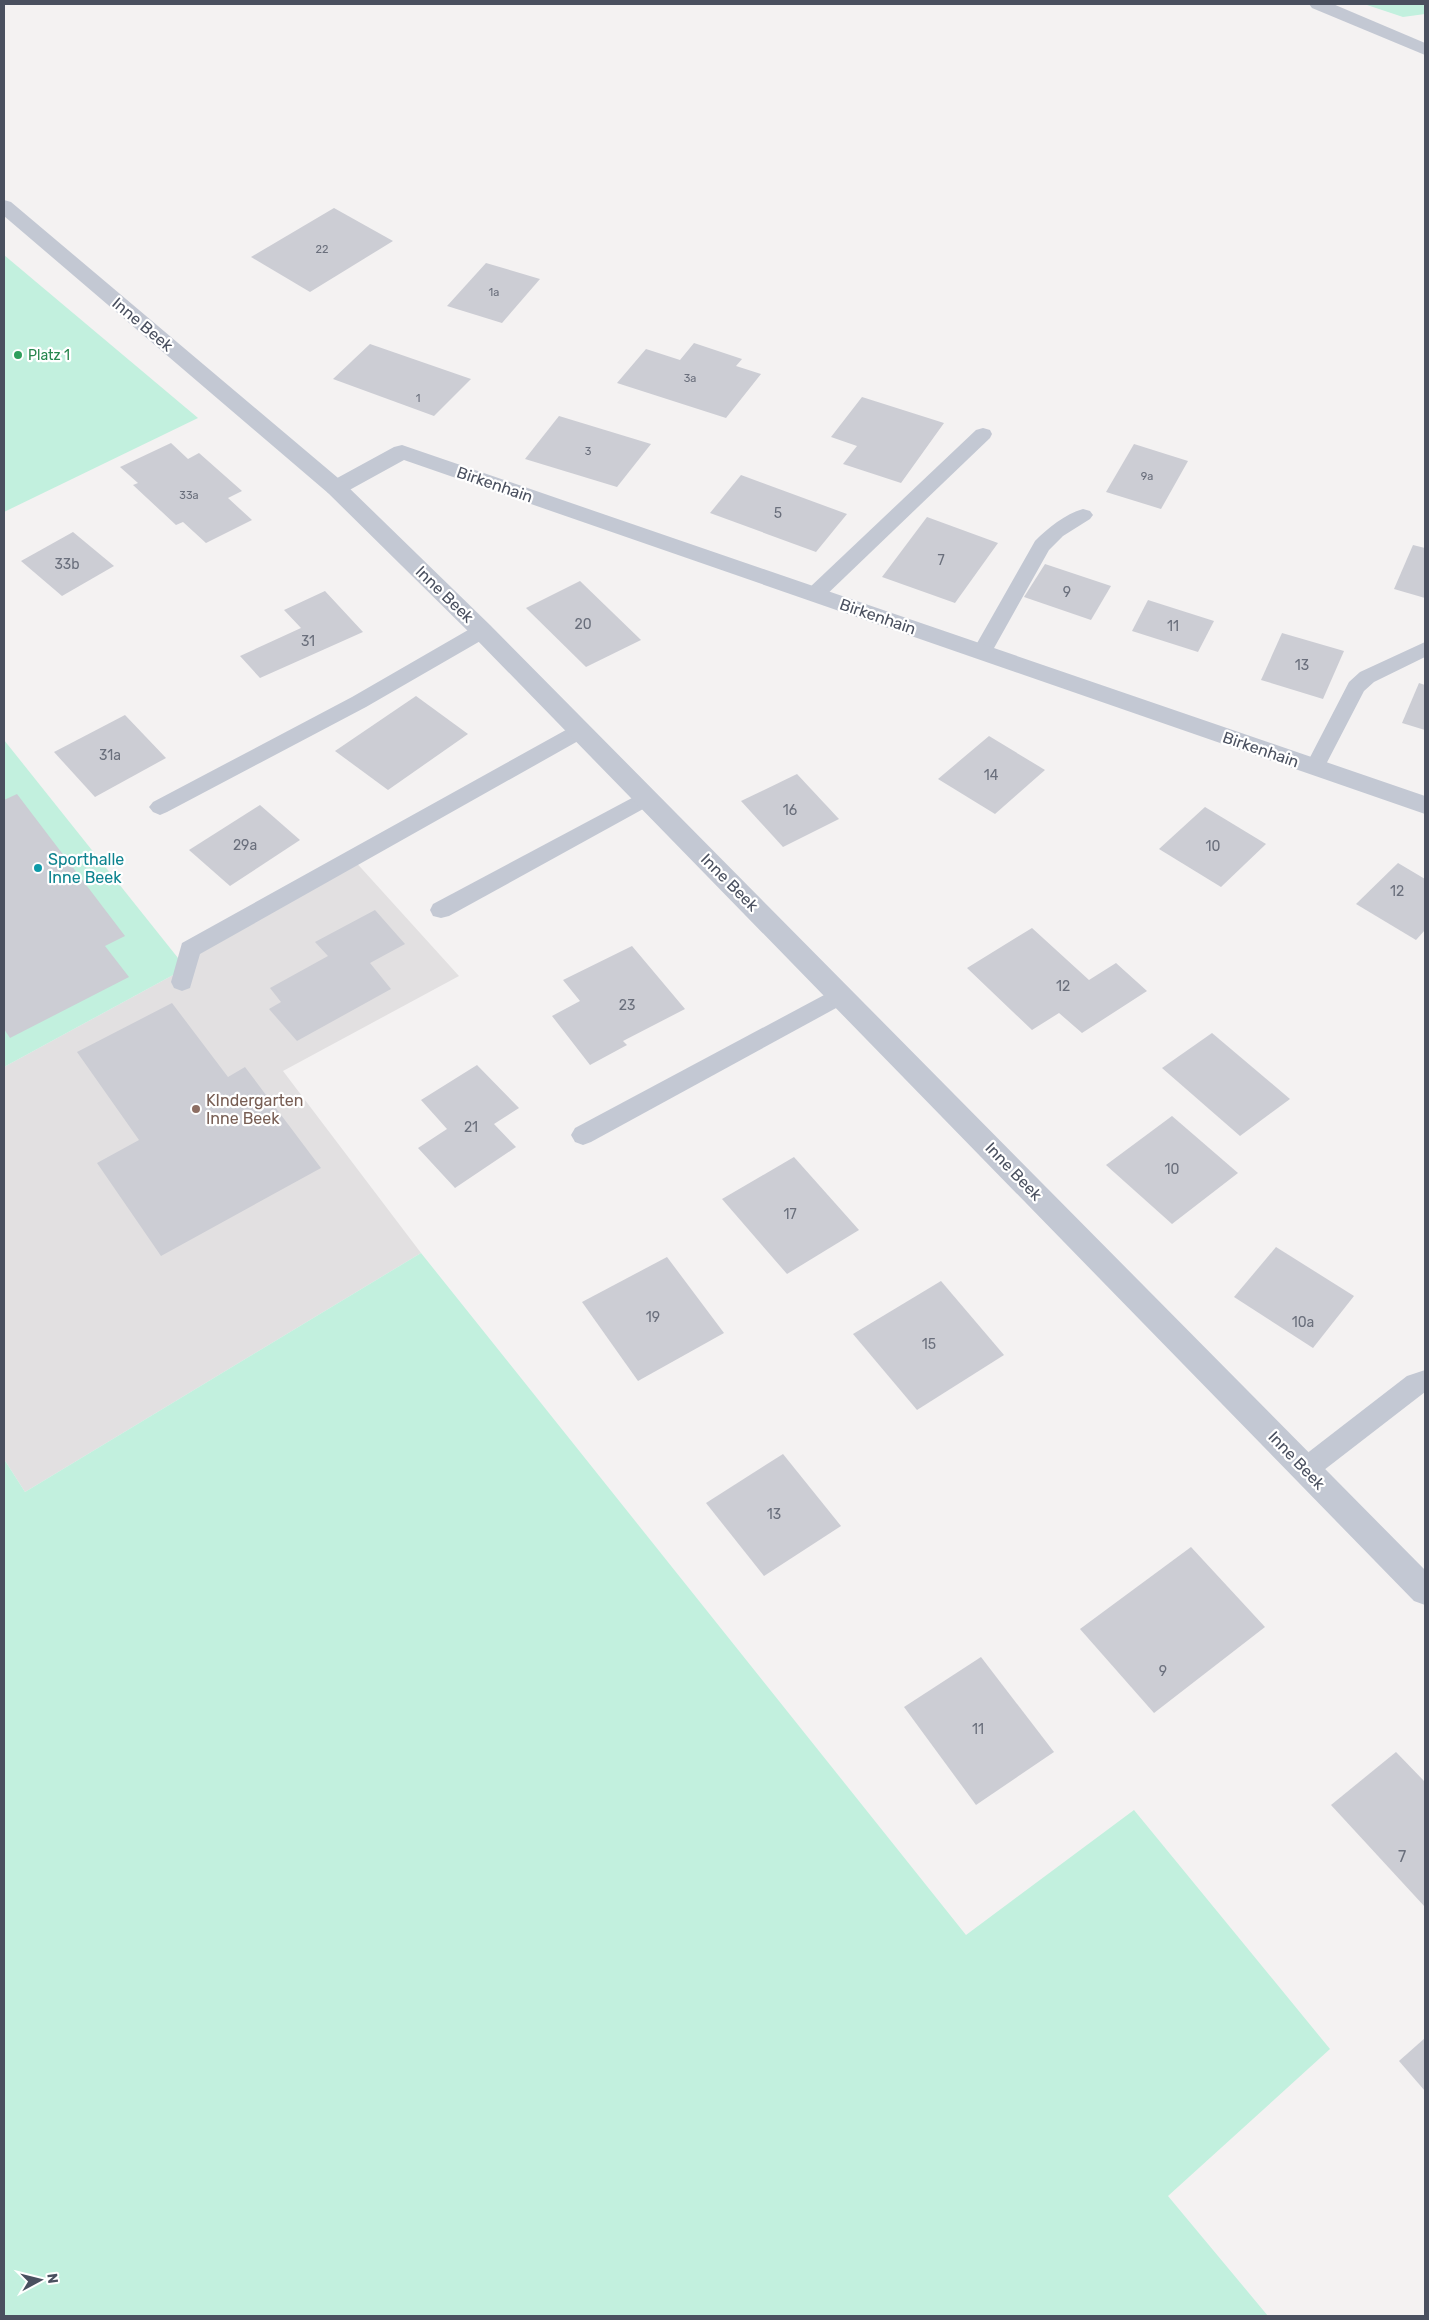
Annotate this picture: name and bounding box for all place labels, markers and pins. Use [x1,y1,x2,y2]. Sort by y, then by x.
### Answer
place label: Platz 1 [28,347,70,364]
marker: Platz 1 [12,349,24,361]
place label: Sporthalle Inne Beek [48,850,124,887]
marker: Sporthalle Inne Beek [32,862,44,874]
place label: KIndergarten Inne Beek [206,1091,303,1128]
marker: KIndergarten Inne Beek [190,1103,202,1115]

